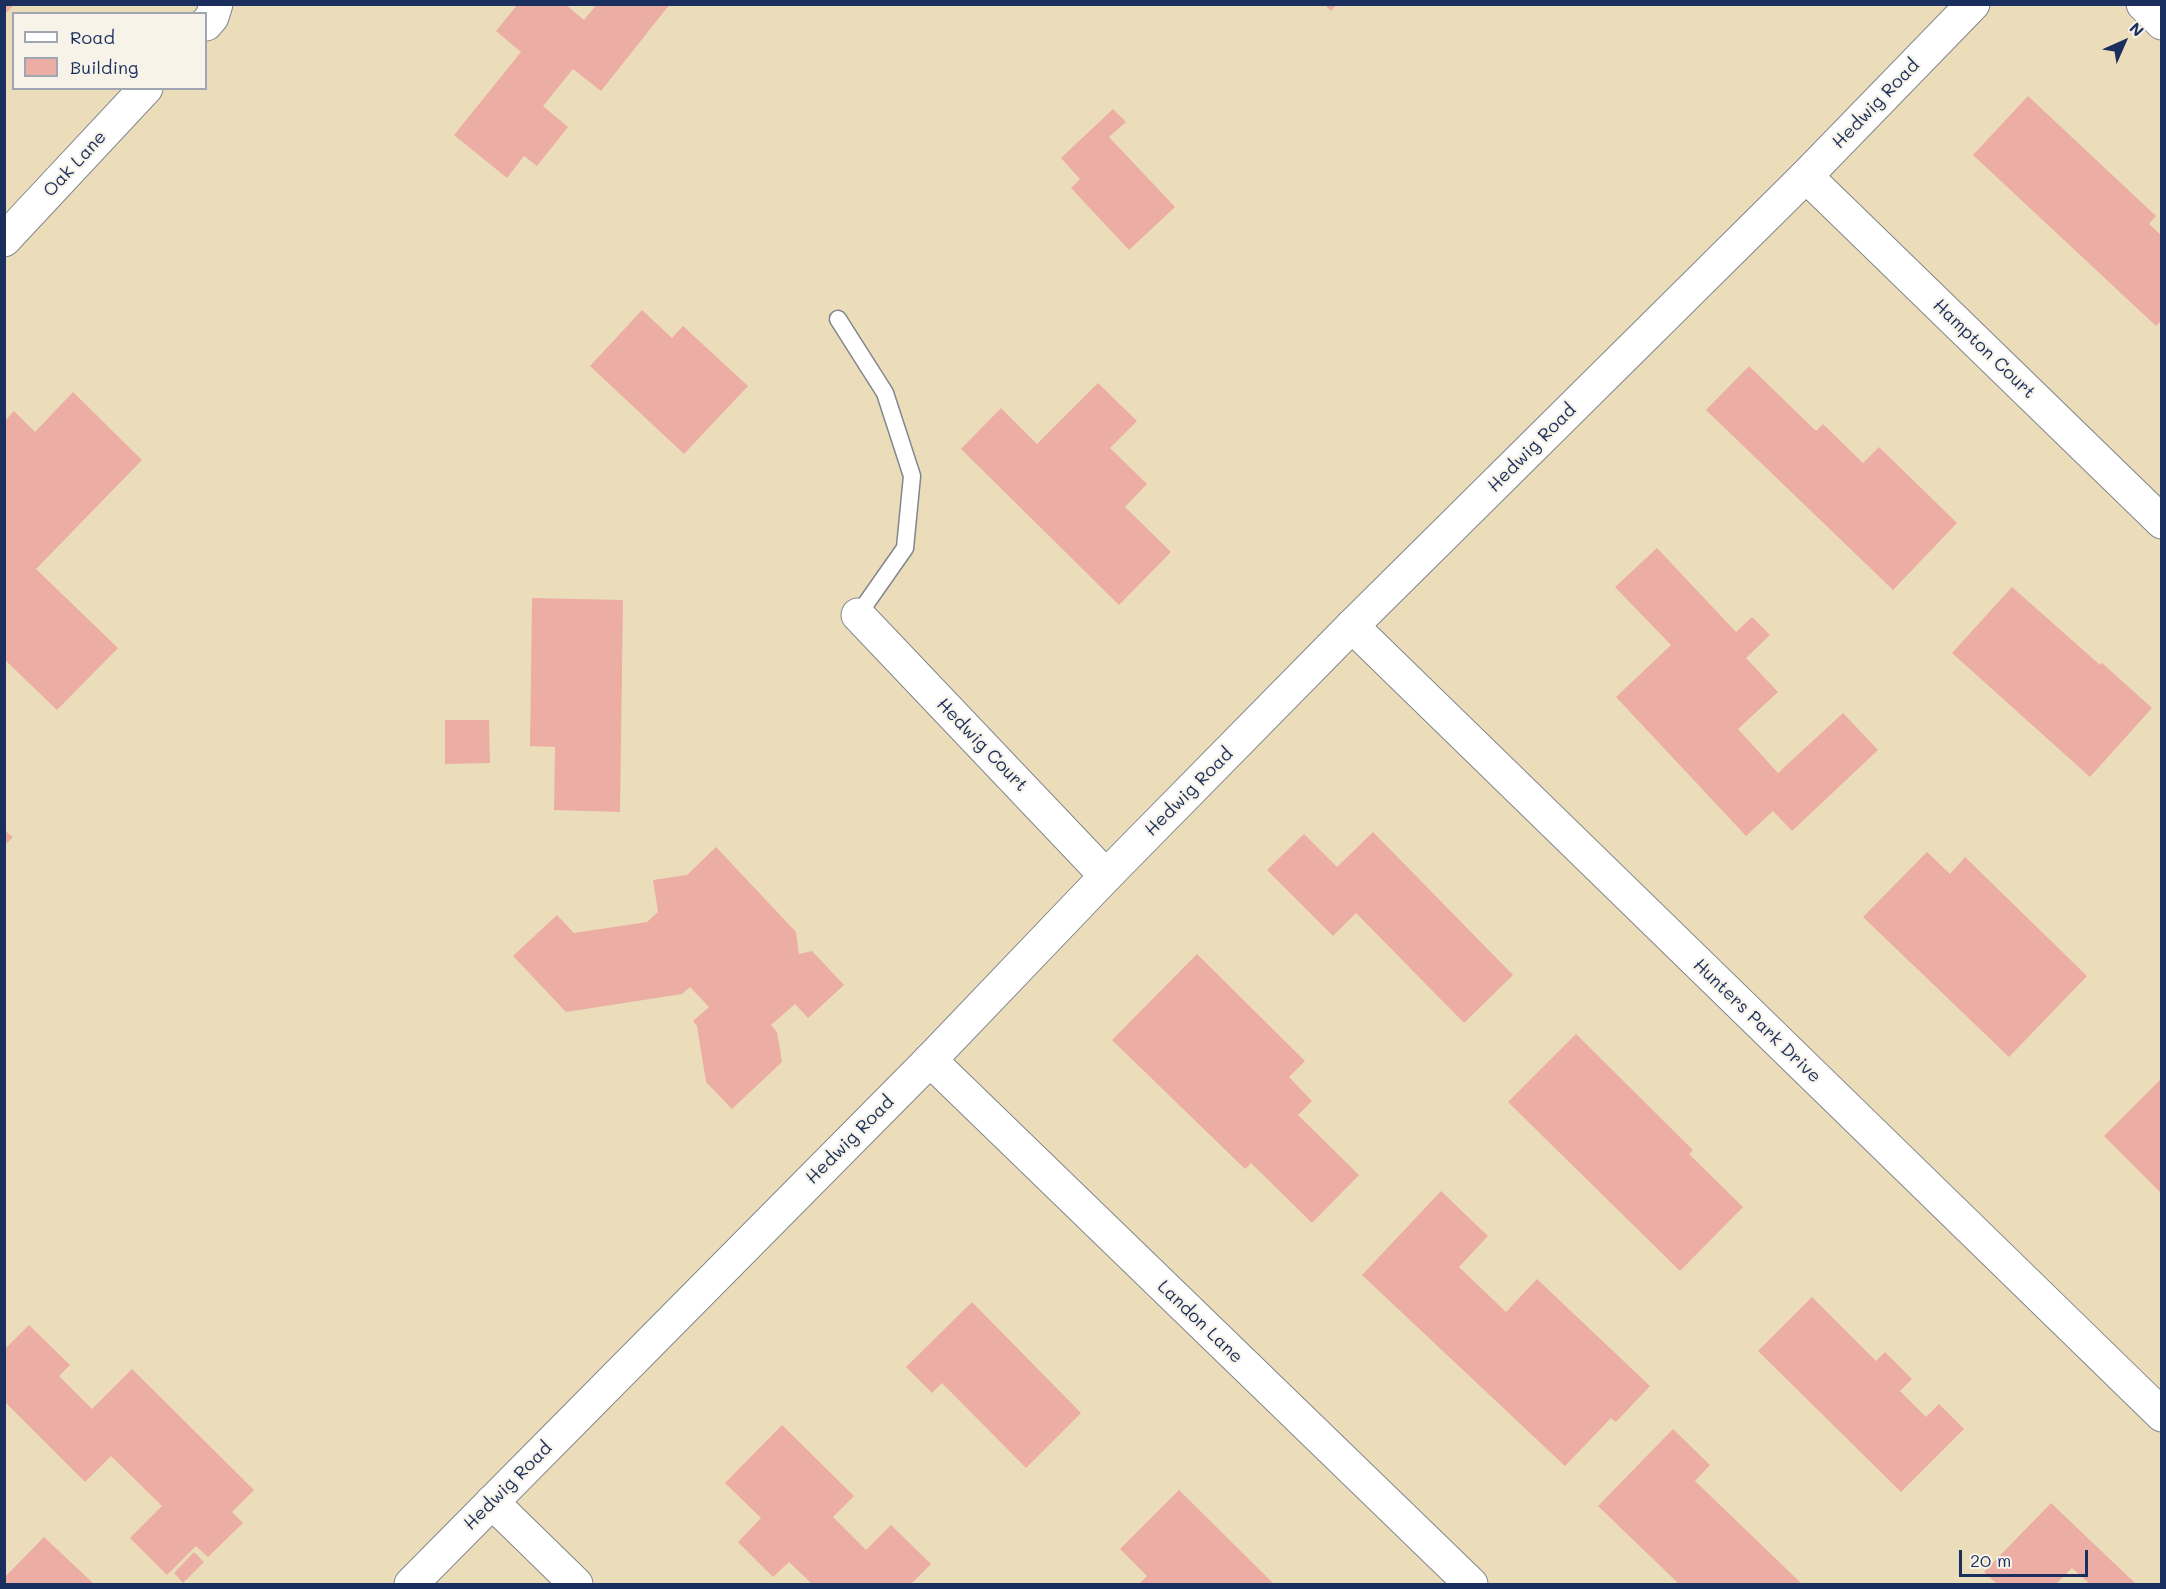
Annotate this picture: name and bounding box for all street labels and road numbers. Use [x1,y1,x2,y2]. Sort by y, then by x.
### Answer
street label: Hedwig Road [1828,55,1924,153]
street label: Oak Lane [39,126,111,202]
street label: Hampton Court [1928,295,2040,403]
street label: Hedwig Road [1483,399,1581,497]
street label: Hedwig Court [932,694,1032,796]
street label: Hedwig Road [1140,743,1238,841]
street label: Hunters Park Drive [1689,954,1825,1088]
street label: Hedwig Road [801,1091,899,1189]
street label: Landon Lane [1153,1276,1247,1368]
street label: Hedwig Road [459,1437,557,1535]

